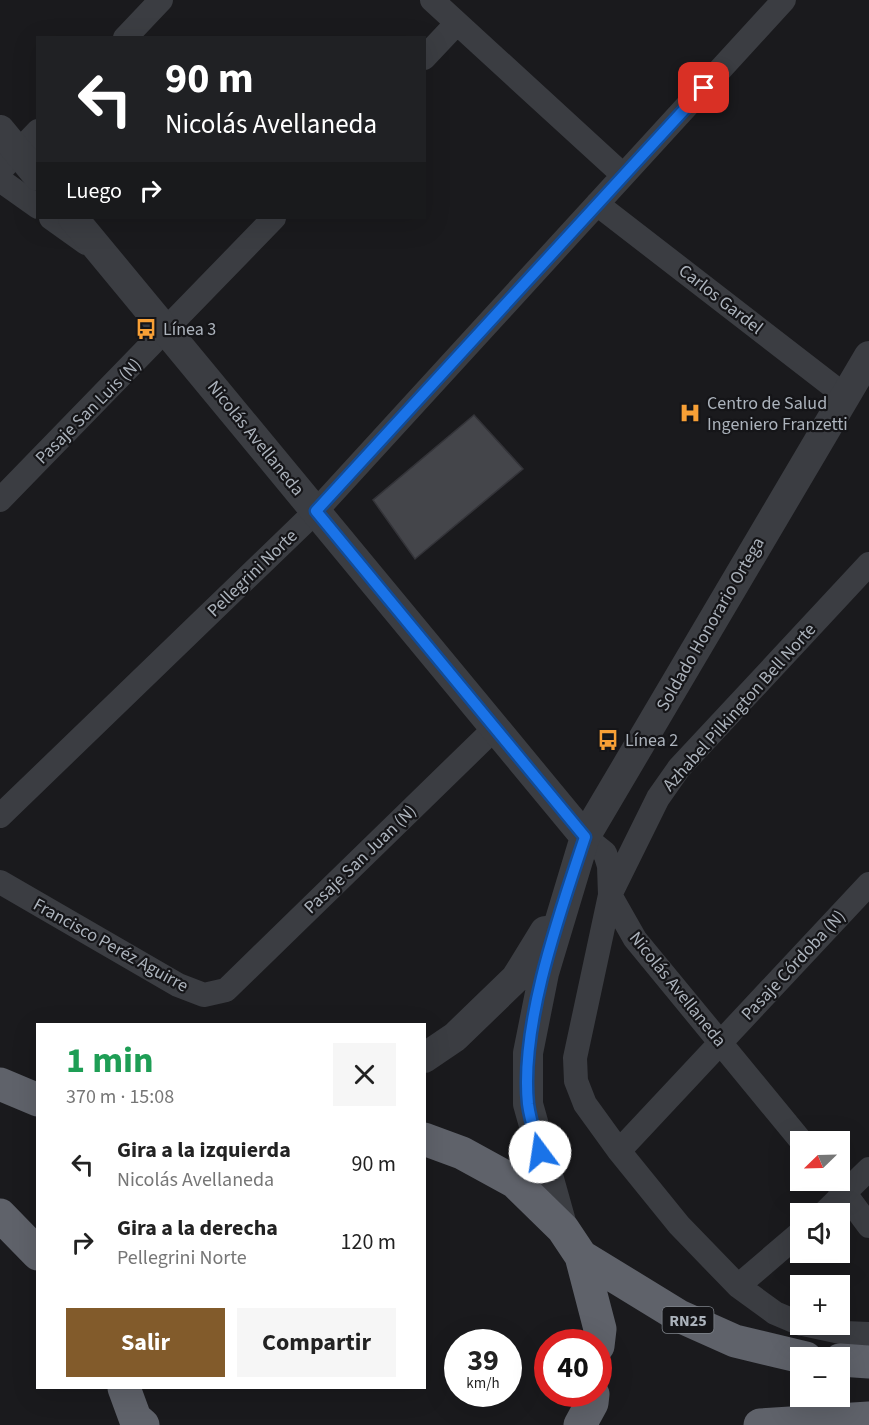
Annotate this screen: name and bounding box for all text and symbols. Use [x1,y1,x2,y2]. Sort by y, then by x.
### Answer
text: 90 m [165,49,254,109]
icon: left [66,60,144,138]
pin [678,62,729,113]
icon: arrive [687,71,720,104]
text: Nicolás Avellaneda [165,105,377,144]
icon: right [134,174,167,207]
text: Luego [66,175,122,207]
street label: Carlos Gardel [673,259,768,340]
bus stop icon: Línea 3 [134,317,158,341]
place label: Línea 3 [163,317,216,342]
street label: Pasaje San Luis (N) [30,353,147,470]
street label: Nicolás Avellaneda [201,375,310,501]
place label: Centro de Salud Ingeniero Franzetti [707,391,848,437]
hospital icon: Centro de Salud Ingeniero Franzetti [678,401,702,425]
street label: Pellegrini Norte [202,524,303,623]
street label: Soldado Honorario Ortega [650,533,771,716]
street label: Azhabel Pilkington Bell Norte [657,618,822,797]
bus stop icon: Línea 2 [596,728,620,752]
place label: Línea 2 [625,728,678,753]
street label: Pasaje San Juan (N) [299,799,422,920]
street label: Francisco Peréz Aguirre [29,892,193,999]
street label: Pasaje Córdoba (N) [736,905,851,1026]
street label: Nicolás Avellaneda [623,926,732,1052]
text: 1 min [66,1035,154,1086]
button: close [333,1043,396,1106]
text: 370 m · 15:08 [66,1083,174,1111]
position arrow [508,1120,572,1184]
north arrow [790,1131,850,1191]
map controls [790,1131,850,1407]
text: Gira a la izquierda [117,1134,291,1166]
icon: left [66,1148,99,1181]
text: 90 m [351,1148,396,1180]
text: Nicolás Avellaneda [117,1166,274,1194]
button: sound [790,1203,850,1263]
text: Gira a la derecha [117,1212,278,1244]
icon: right [66,1226,99,1259]
text: 120 m [341,1226,396,1258]
text: Pellegrini Norte [117,1244,247,1272]
button: + [790,1275,850,1335]
road number: RN25 [662,1307,714,1333]
button: Salir [66,1308,225,1377]
button: Compartir [237,1308,396,1377]
speed limit sign: 40 [534,1329,612,1407]
text: 39 [467,1339,499,1382]
button: − [790,1347,850,1407]
text: km/h [466,1373,500,1394]

